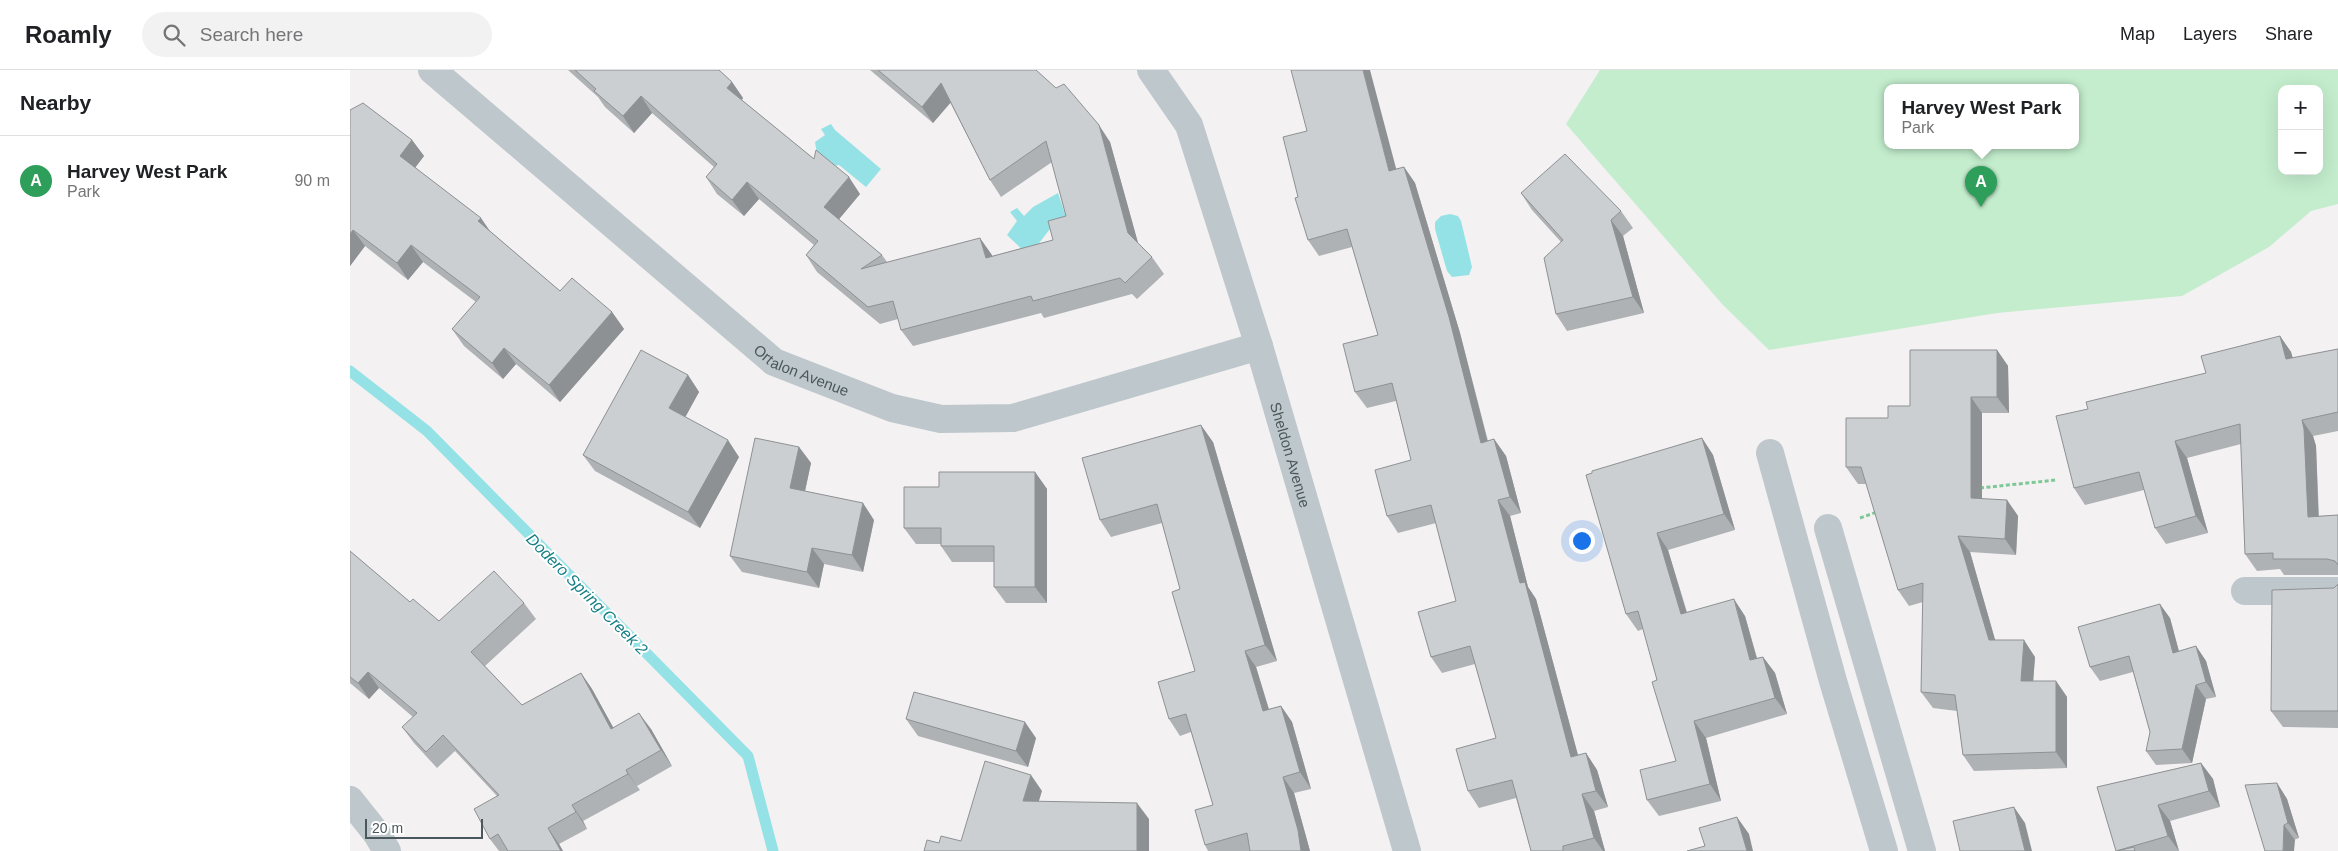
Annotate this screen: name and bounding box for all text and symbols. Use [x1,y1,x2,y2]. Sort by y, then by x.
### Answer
search box [142,12,492,57]
text: Roamly [25,21,112,48]
icon: search [160,21,188,49]
text: Search here [200,24,303,45]
text: Map [2120,24,2155,44]
text: Layers [2183,24,2237,44]
text: Share [2265,24,2313,44]
popup [1884,84,2079,149]
map controls [2278,85,2323,175]
button: + [2278,85,2323,130]
text: Nearby [20,91,91,114]
text: Harvey West Park [1901,97,2062,118]
text: Park [1901,119,1934,136]
button: − [2278,130,2323,175]
text: Harvey West Park [67,161,227,182]
pin: A [1965,166,1997,207]
text: A [30,172,42,189]
text: 90 m [294,172,330,189]
text: Park [67,183,100,200]
street label: Ortalon Avenue [751,340,852,399]
street label: Sheldon Avenue [1267,400,1314,509]
your location [1569,528,1595,554]
water label: Dodero Spring Creek 2 [523,530,651,658]
scale bar [365,816,482,839]
text: 20 m [372,820,403,836]

